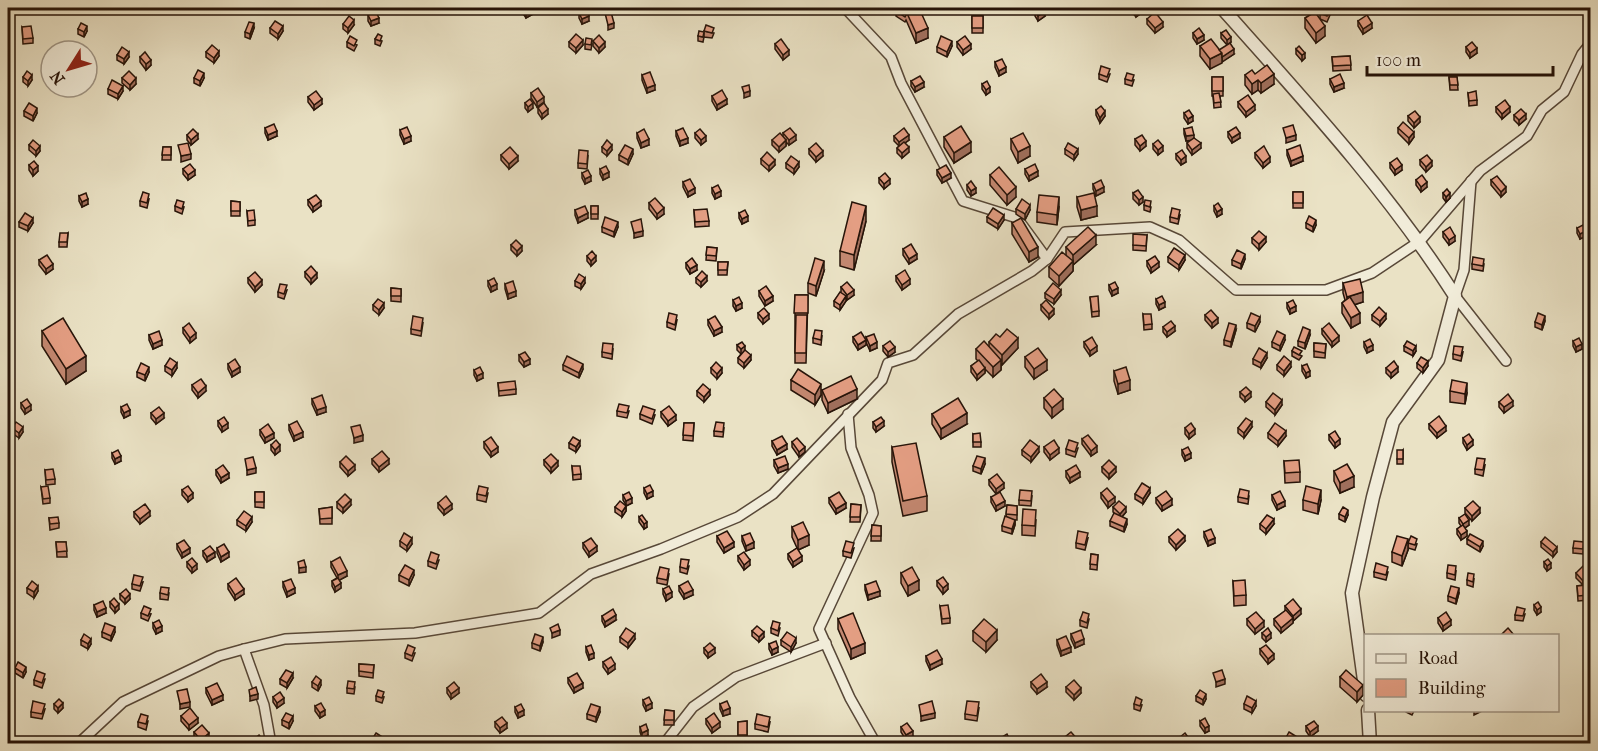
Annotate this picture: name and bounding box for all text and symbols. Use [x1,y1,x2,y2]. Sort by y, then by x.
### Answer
north arrow [39,39,99,99]
scale bar [1367,39,1553,77]
text: 100 m [1376,50,1421,71]
text: N [46,66,69,88]
legend [1364,634,1559,712]
text: Road [1418,648,1458,669]
text: Building [1418,678,1486,699]

